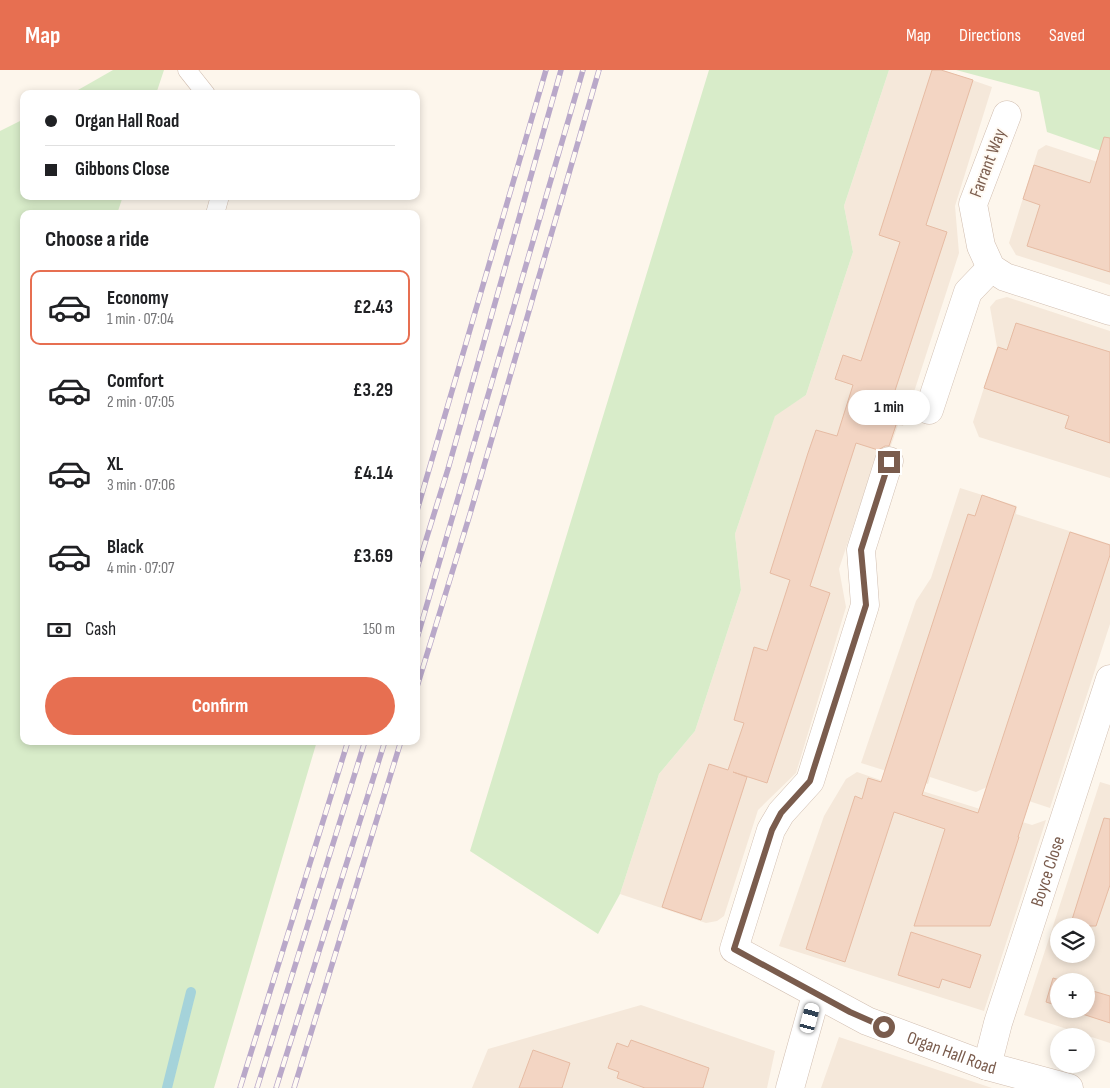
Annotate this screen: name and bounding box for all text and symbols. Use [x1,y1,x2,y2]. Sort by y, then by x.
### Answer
text: Map [25,21,60,50]
text: Map [906,25,931,46]
text: Directions [959,25,1021,46]
text: Saved [1049,25,1085,46]
text: Organ Hall Road [75,110,179,133]
street label: Farrant Way [965,126,1011,200]
text: Gibbons Close [75,158,170,181]
text: Choose a ride [45,226,149,253]
icon: car [47,285,92,330]
text: Economy [107,287,169,310]
text: £2.43 [353,296,393,319]
text: 1 min · 07:04 [107,310,174,329]
icon: car [47,368,92,413]
text: Comfort [107,370,164,393]
text: £3.29 [353,379,393,402]
callout: 1 min [848,390,930,424]
text: 2 min · 07:05 [107,393,174,412]
text: 1 min [874,398,904,417]
icon: car [47,451,92,496]
route end [878,451,900,473]
text: XL [107,453,123,476]
text: £4.14 [354,462,393,485]
text: 3 min · 07:06 [107,476,175,495]
icon: car [47,534,92,579]
text: Black [107,536,144,559]
text: £3.69 [353,545,393,568]
text: 4 min · 07:07 [107,559,175,578]
icon: cash [45,616,73,644]
text: Cash [85,618,116,641]
text: 150 m [363,620,395,639]
button: Confirm [45,677,395,735]
street label: Boyce Close [1026,833,1069,909]
map controls [1050,918,1095,1073]
button: layers [1050,918,1095,963]
button: + [1050,973,1095,1018]
car [798,1002,821,1034]
route start [873,1016,895,1038]
street label: Organ Hall Road [904,1026,999,1079]
button: − [1050,1028,1095,1073]

